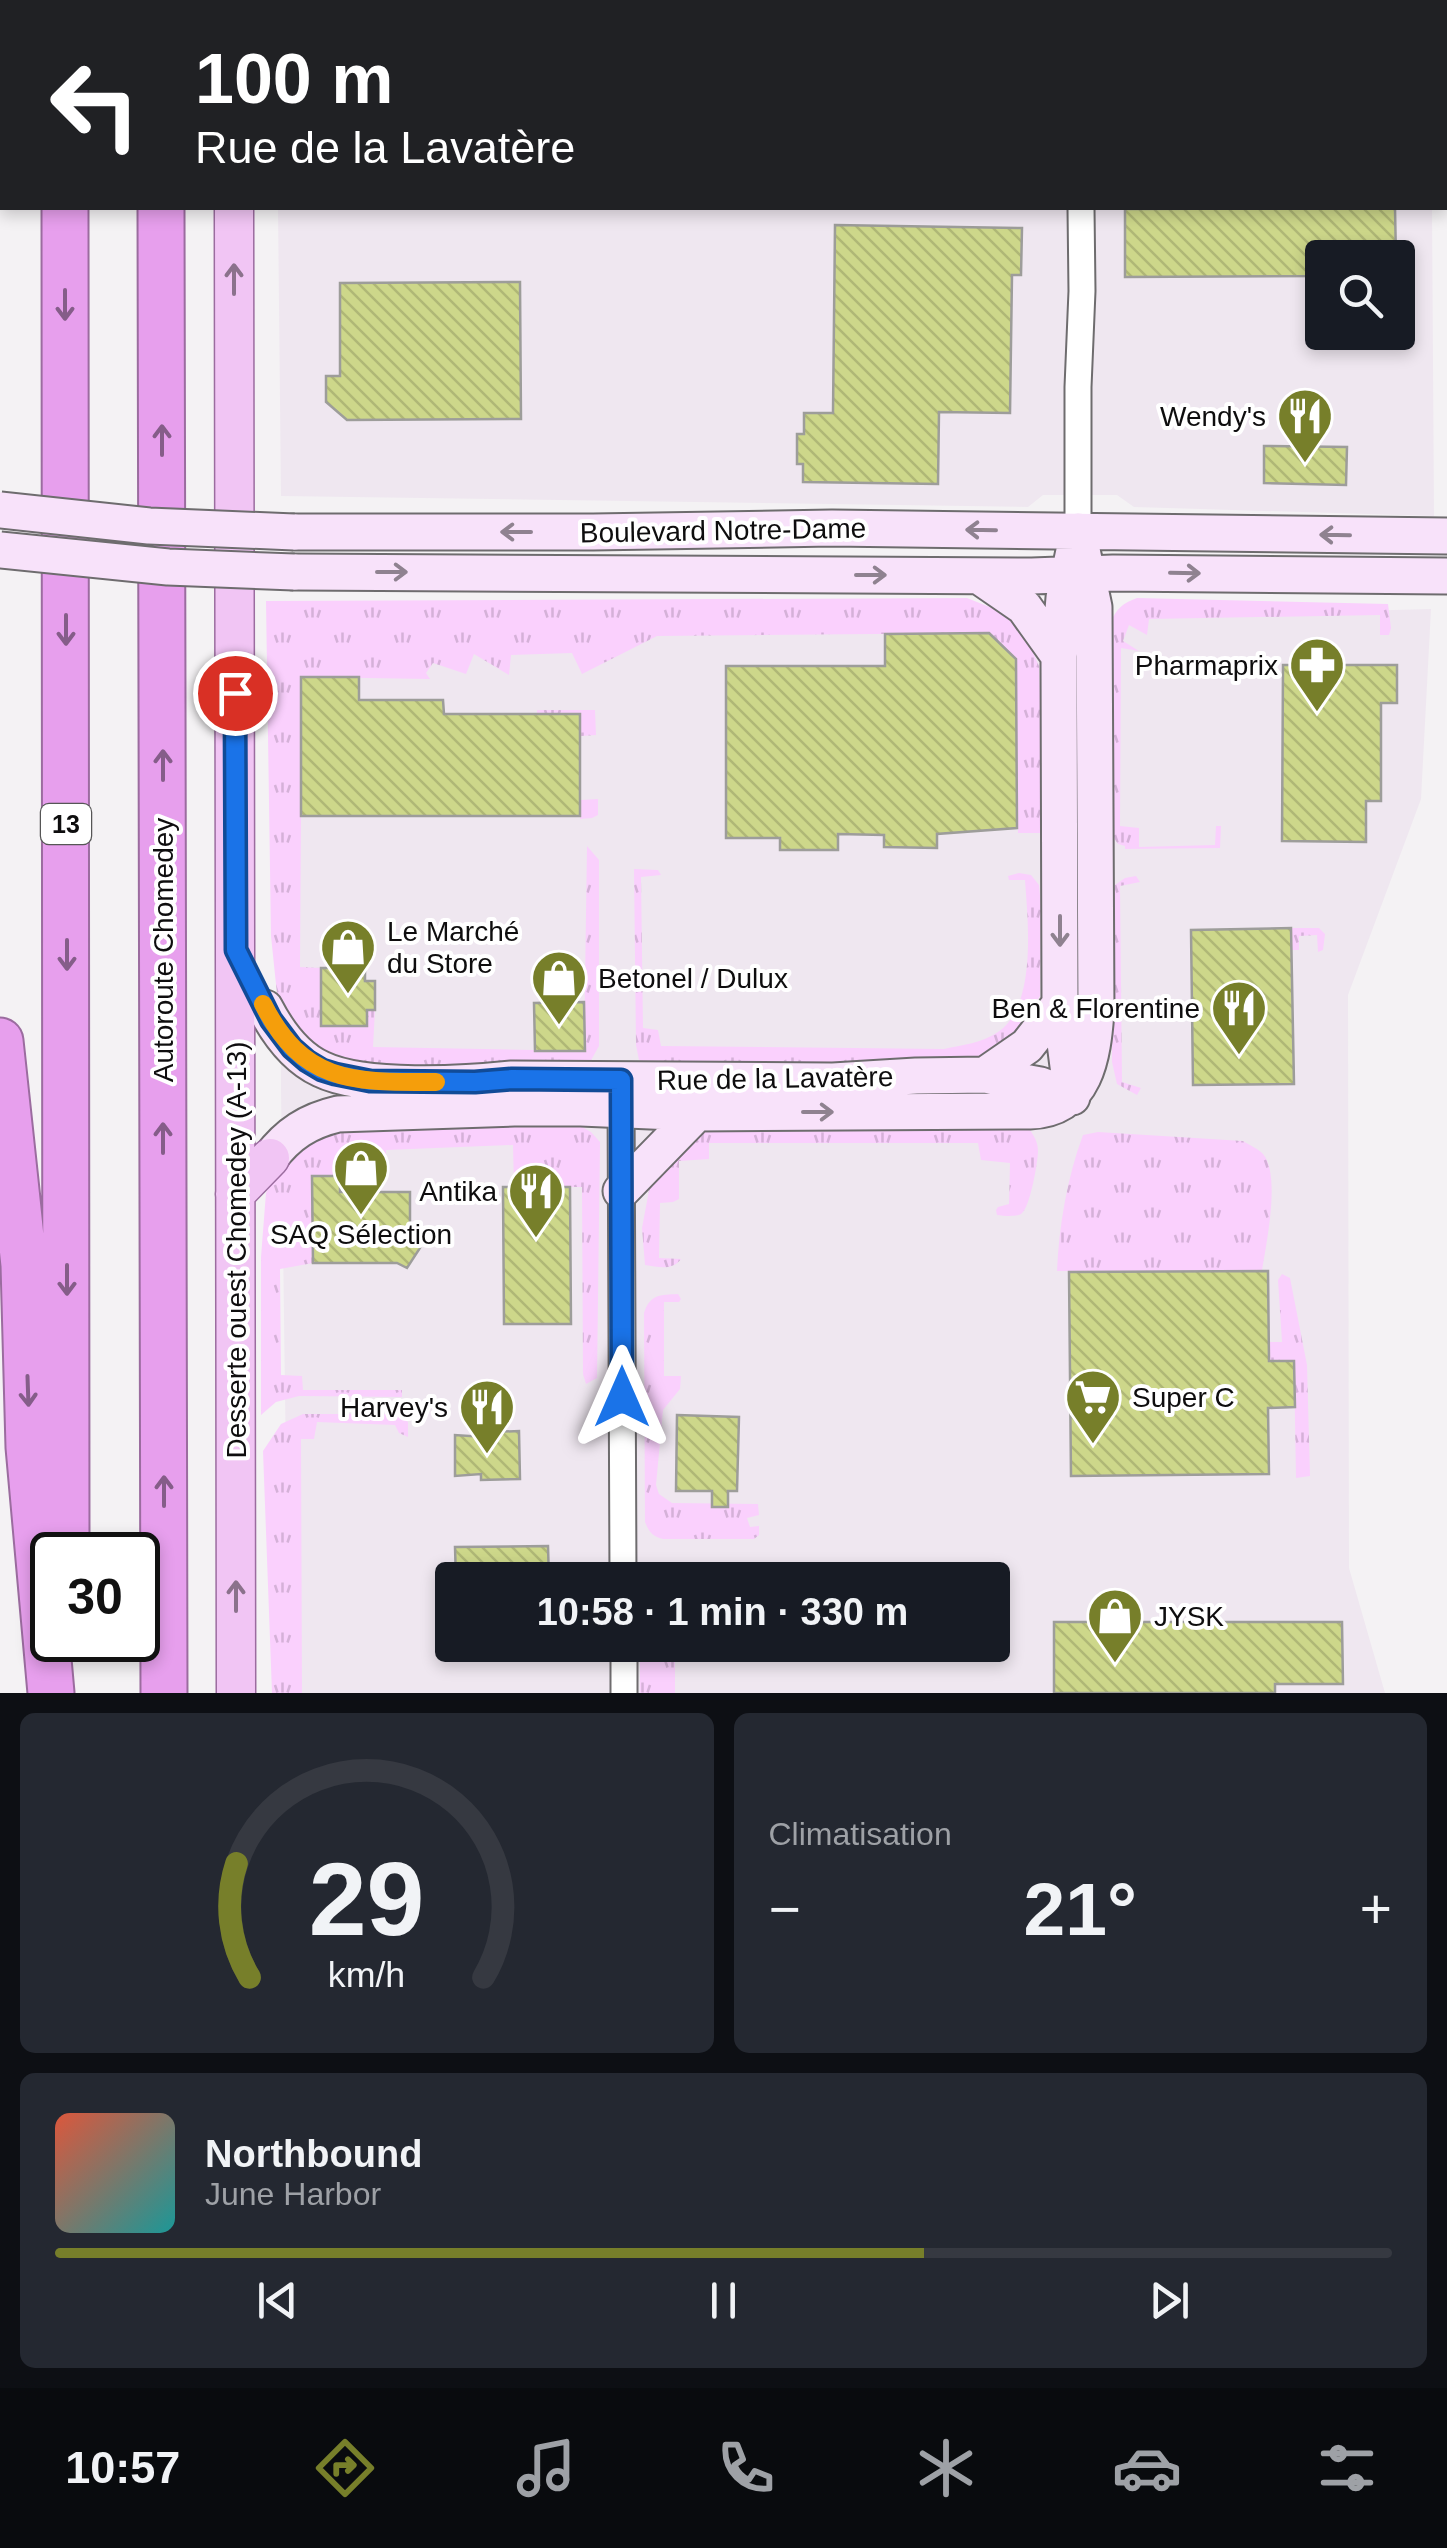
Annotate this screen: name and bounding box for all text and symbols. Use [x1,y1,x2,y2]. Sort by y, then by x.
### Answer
icon: left [30,40,160,170]
text: 100 m [195,40,393,118]
text: Rue de la Lavatère [195,122,575,173]
map controls [1305,240,1415,350]
button: search [1305,240,1415,350]
one-way arrow [224,263,244,296]
one-way arrow [56,288,74,320]
restaurant icon: Wendy's [1275,386,1335,465]
place label: Wendy's [1160,401,1266,432]
one-way arrow [152,424,172,456]
street label: Boulevard Notre-Dame [580,513,866,548]
one-way arrow [965,520,998,540]
one-way arrow [500,523,532,542]
one-way arrow [1319,526,1352,544]
one-way arrow [374,562,407,582]
one-way arrow [1168,564,1200,582]
one-way arrow [854,566,887,584]
one-way arrow [56,612,76,645]
pharmacy icon: Pharmaprix [1287,635,1347,714]
place label: Pharmaprix [1135,650,1278,681]
pin [193,651,278,736]
icon: arrive [208,666,263,721]
one-way arrow [153,749,172,781]
road number: 13 [41,804,91,844]
street label: Autoroute Chomedey [148,818,179,1082]
one-way arrow [1050,914,1070,946]
place label: Le Marché du Store [387,916,519,979]
shop icon: Le Marché du Store [318,917,378,996]
one-way arrow [58,938,76,970]
shop icon: Betonel / Dulux [529,948,589,1027]
place label: Betonel / Dulux [598,963,788,994]
restaurant icon: Ben & Florentine [1209,978,1269,1057]
place label: Ben & Florentine [991,993,1200,1024]
street label: Desserte ouest Chomedey (A-13) [221,1041,252,1459]
street label: Rue de la Lavatère [656,1061,894,1096]
one-way arrow [802,1102,834,1122]
one-way arrow [154,1123,172,1156]
shop icon: SAQ Sélection [331,1138,391,1217]
restaurant icon: Antika [506,1161,566,1240]
place label: Antika [419,1176,497,1207]
place label: SAQ Sélection [270,1219,452,1250]
one-way arrow [58,1262,76,1295]
position arrow [570,1345,674,1449]
supermarket icon: Super C [1063,1367,1123,1446]
one-way arrow [18,1374,37,1406]
restaurant icon: Harvey's [457,1377,517,1456]
place label: Super C [1132,1382,1235,1413]
place label: Harvey's [340,1392,448,1423]
one-way arrow [154,1475,174,1508]
speed limit sign: 30 [30,1532,160,1662]
one-way arrow [226,1580,246,1612]
shop icon: JYSK [1085,1586,1145,1665]
text: 10:58 · 1 min · 330 m [537,1591,908,1633]
place label: JYSK [1154,1601,1224,1632]
text: Climatisation [769,1816,952,1852]
text: 29 [309,1841,425,1957]
text: 21° [1024,1867,1137,1951]
text: − [769,1878,801,1940]
text: + [1360,1878,1392,1940]
text: km/h [328,1955,405,1995]
text: Northbound [205,2133,422,2175]
text: June Harbor [205,2176,381,2212]
icon: previous [250,2273,305,2328]
icon: pause [696,2273,751,2328]
icon: next [1142,2273,1197,2328]
icon: directions [310,2433,380,2503]
icon: music [511,2433,581,2503]
icon: phone [711,2433,781,2503]
icon: climate [911,2433,981,2503]
icon: car [1112,2433,1182,2503]
icon: filters [1312,2433,1382,2503]
text: 10:57 [65,2442,180,2493]

